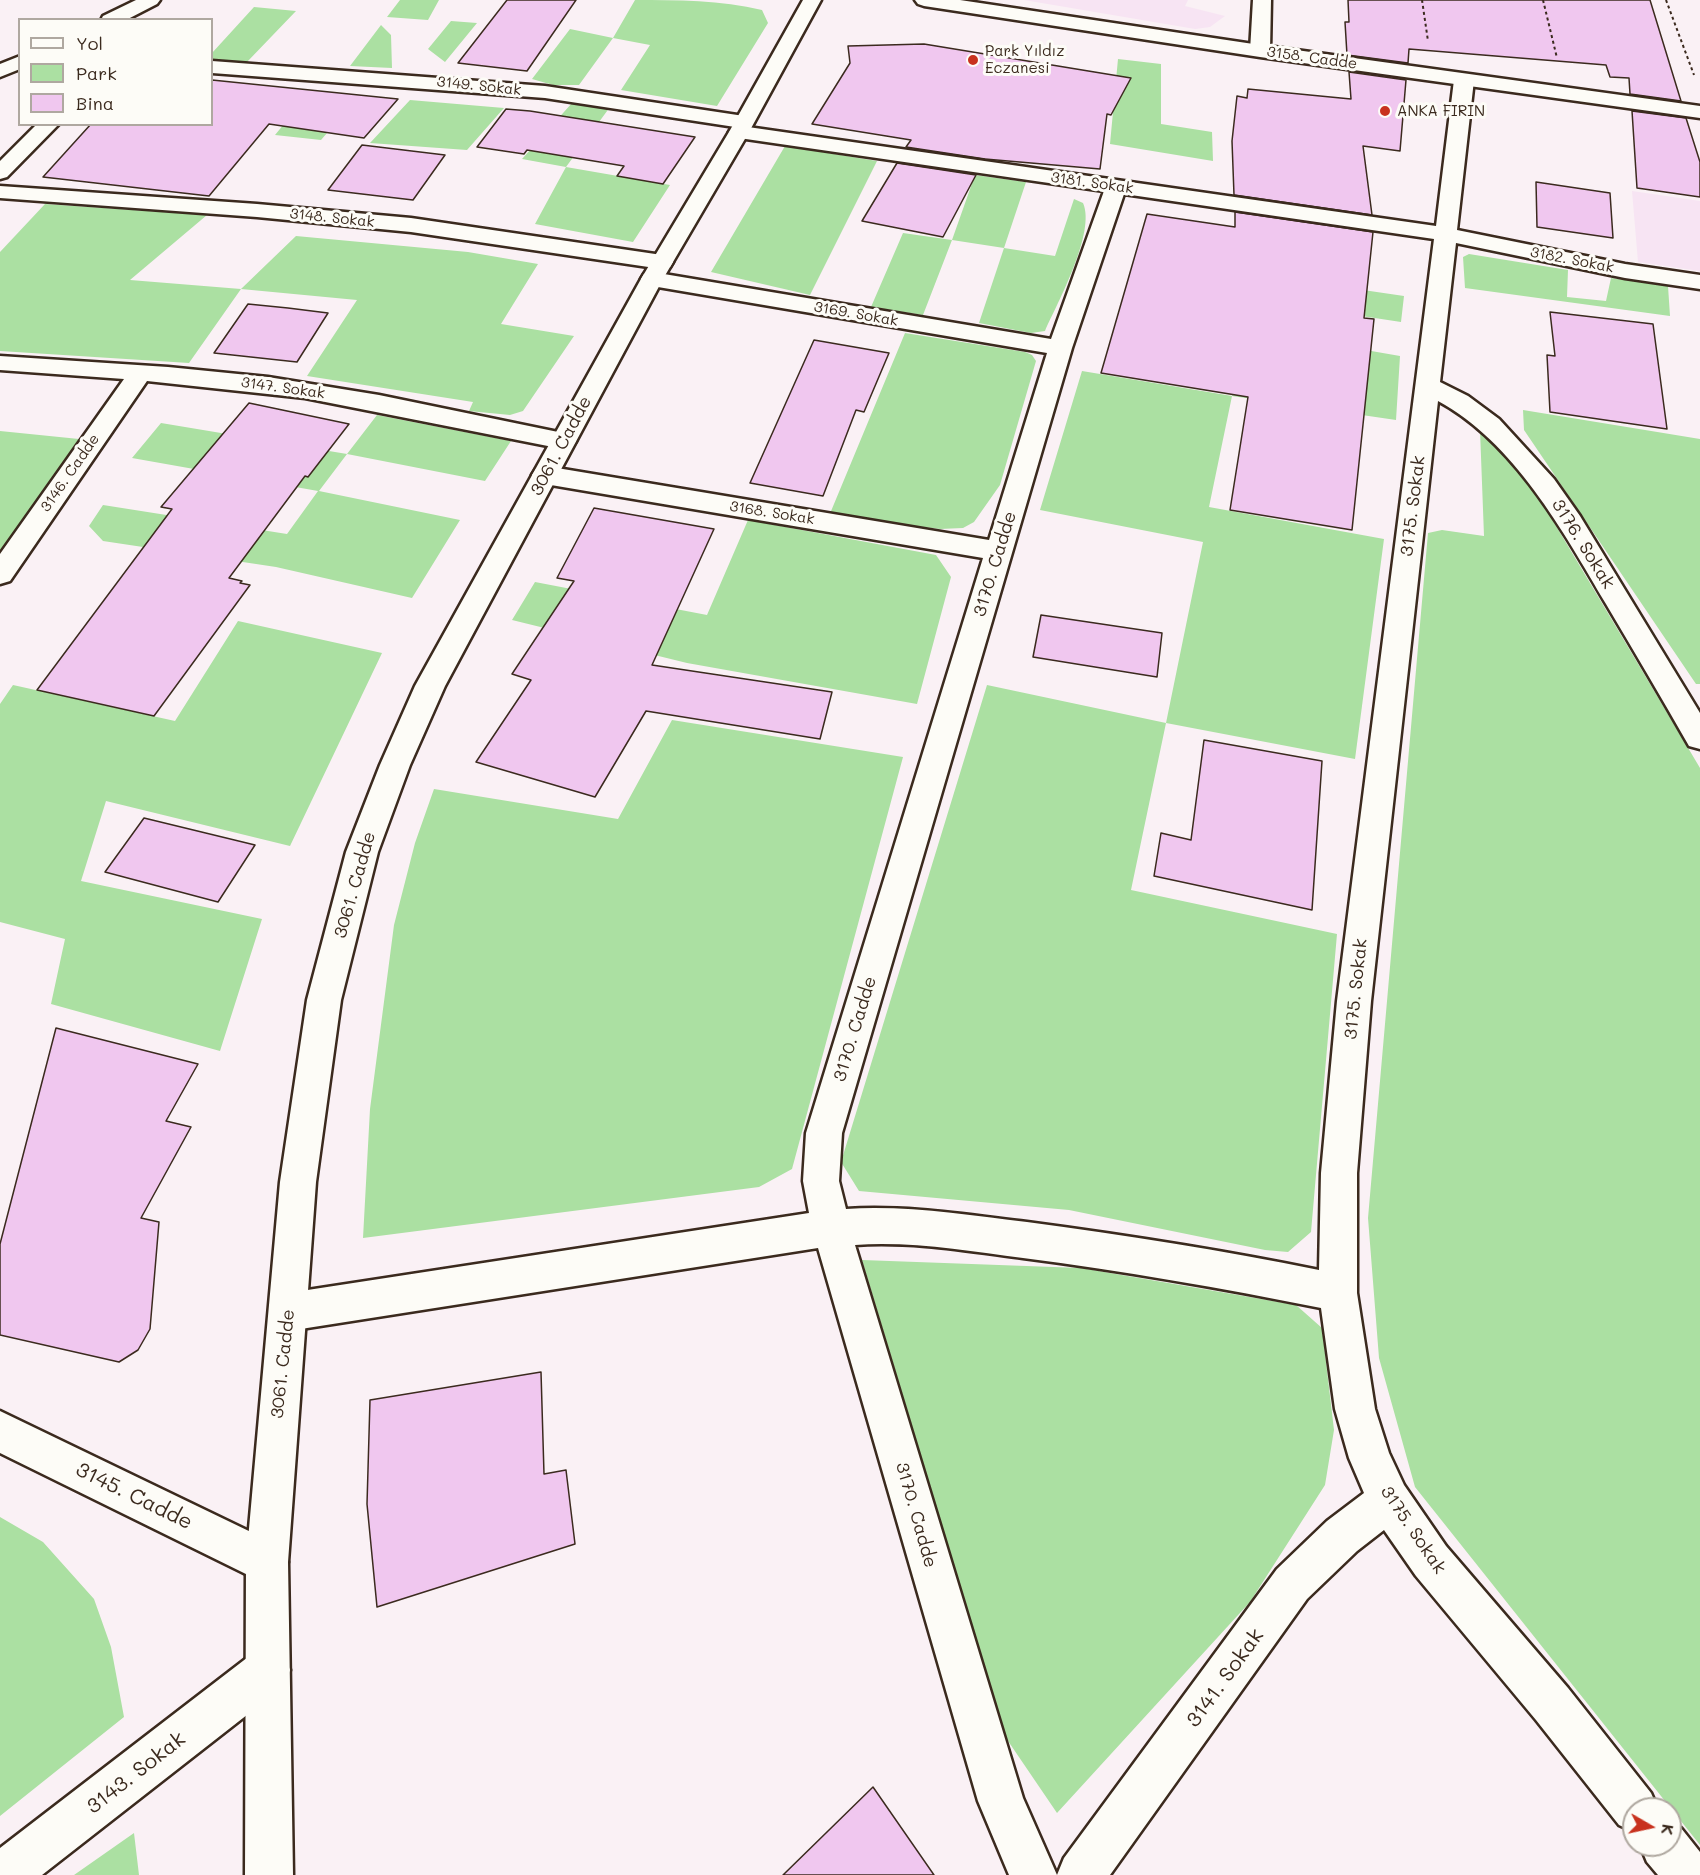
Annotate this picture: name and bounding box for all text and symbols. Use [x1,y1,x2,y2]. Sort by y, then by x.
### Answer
legend [18,18,213,126]
text: Yol [76,31,103,55]
place label: Park Yıldız Eczanesi [985,42,1065,77]
street label: 3158. Cadde [1266,43,1358,73]
marker: Park Yıldız Eczanesi [966,53,980,67]
text: Park [76,61,117,85]
street label: 3149. Sokak [436,73,522,99]
text: Bina [76,91,114,115]
place label: ANKA FIRIN [1397,102,1485,120]
marker: ANKA FIRIN [1378,104,1392,118]
street label: 3181. Sokak [1050,168,1134,198]
street label: 3148. Sokak [289,205,375,231]
street label: 3182. Sokak [1529,243,1615,277]
street label: 3169. Sokak [812,298,900,330]
street label: 3147. Sokak [240,373,326,403]
street label: 3061. Cadde [526,393,596,499]
street label: 3146. Cadde [37,431,103,515]
street label: 3175. Sokak [1396,454,1430,558]
street label: 3176. Sokak [1547,495,1619,593]
street label: 3168. Sokak [728,497,816,529]
street label: 3170. Cadde [969,509,1021,619]
street label: 3061. Cadde [330,829,380,941]
street label: 3175. Sokak [1340,937,1372,1041]
street label: 3170. Cadde [829,974,881,1084]
street label: 3061. Cadde [267,1308,299,1420]
street label: 3145. Cadde [71,1457,197,1535]
street label: 3170. Cadde [891,1460,941,1570]
street label: 3175. Sokak [1376,1482,1450,1578]
street label: 3141. Sokak [1181,1624,1269,1732]
street label: 3143. Sokak [81,1726,191,1820]
north arrow [1622,1797,1682,1857]
text: K [1657,1823,1679,1836]

